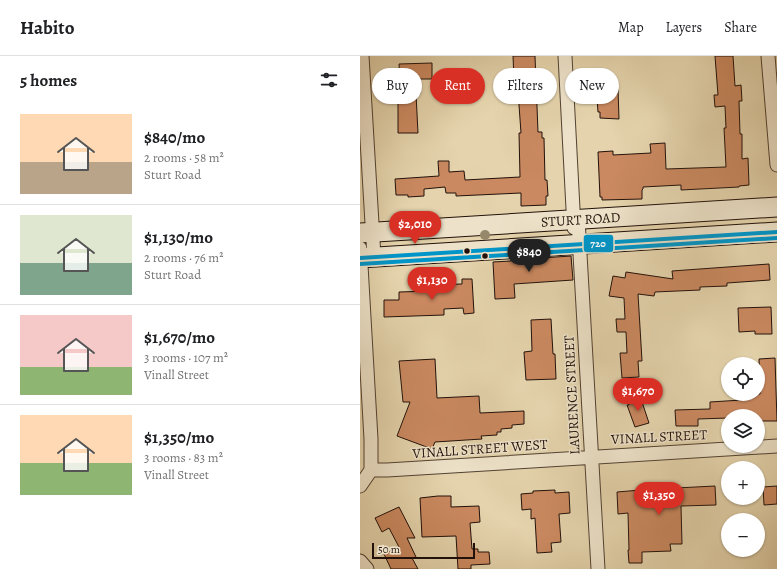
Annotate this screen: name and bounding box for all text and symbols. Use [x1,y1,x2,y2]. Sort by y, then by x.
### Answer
text: Habito [20,15,74,41]
text: Map [618,18,644,37]
text: Layers [666,18,702,37]
text: Share [724,18,757,37]
chip: Buy [372,68,422,104]
chip: Rent [430,68,485,104]
chip: Filters [493,68,557,104]
chip: New [565,68,619,104]
text: 5 homes [20,69,77,92]
icon: filters [318,69,340,91]
text: $840/mo [144,126,205,149]
icon: home [52,130,100,178]
text: 2 rooms · 58 m² [144,149,224,166]
text: Sturt Road [144,166,201,183]
street label: STURT ROAD [540,207,621,231]
pin: $2,010 [382,211,448,245]
text: $2,010 [398,215,432,232]
text: $1,130/mo [144,226,213,249]
icon: home [52,231,100,279]
line badge: 720 [583,234,614,253]
text: 720 [590,236,606,251]
pin: $840 [505,239,553,273]
text: $840 [517,243,541,260]
unlabelled marker [462,246,472,256]
text: 2 rooms · 76 m² [144,249,223,266]
unlabelled marker [480,251,490,261]
text: Sturt Road [144,266,201,283]
pin: $1,130 [399,267,465,301]
text: $1,130 [417,271,448,288]
text: $1,670/mo [144,326,215,349]
icon: home [52,331,100,379]
street label: LAURENCE STREET [559,334,585,455]
text: 3 rooms · 107 m² [144,349,228,366]
map controls [721,357,765,557]
button: locate [721,357,765,401]
text: Vinall Street [144,366,209,383]
pin: $1,670 [605,378,671,412]
text: $1,670 [622,382,654,399]
button: layers [721,409,765,453]
street label: VINALL STREET [609,425,708,449]
text: $1,350/mo [144,426,214,449]
icon: home [52,431,100,479]
street label: VINALL STREET WEST [411,435,549,463]
text: 3 rooms · 83 m² [144,449,223,466]
button: + [721,461,765,505]
text: Vinall Street [144,466,209,483]
pin: $1,350 [626,482,692,516]
text: $1,350 [643,486,675,503]
button: − [721,513,765,557]
scale bar [372,541,475,560]
text: 50 m [378,542,400,557]

